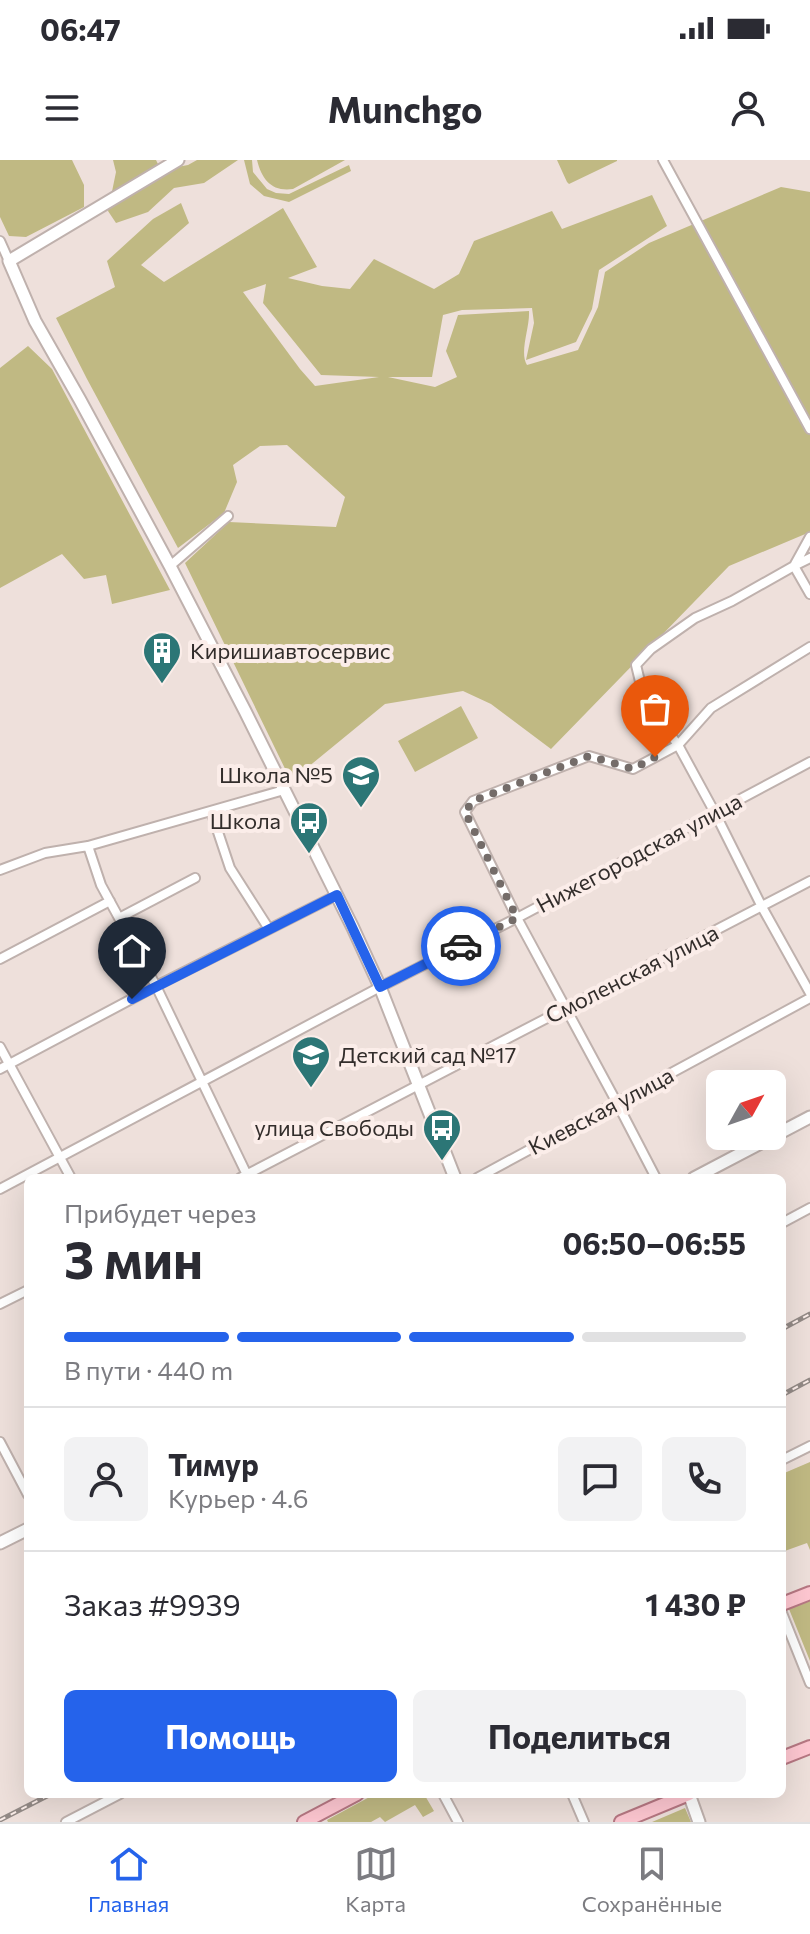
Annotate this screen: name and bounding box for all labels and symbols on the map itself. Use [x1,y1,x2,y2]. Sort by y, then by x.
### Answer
building icon: Киришиавтосервис [141,630,183,685]
place label: Киришиавтосервис [190,637,391,664]
pin [621,675,689,757]
school or university icon: Школа №5 [340,754,382,809]
place label: Школа №5 [219,761,333,788]
street label: Нижегородская улица [531,787,746,918]
bus stop icon: Школа [288,800,330,855]
place label: Школа [210,807,281,834]
courier [421,906,501,986]
pin [98,917,166,999]
street label: Смоленская улица [541,918,723,1029]
school or university icon: Детский сад №17 [290,1034,332,1089]
place label: Детский сад №17 [339,1041,516,1068]
street label: Киевская улица [523,1061,678,1160]
north arrow [706,1070,786,1150]
bus stop icon: улица Свободы [421,1107,463,1162]
place label: улица Свободы [255,1114,414,1141]

